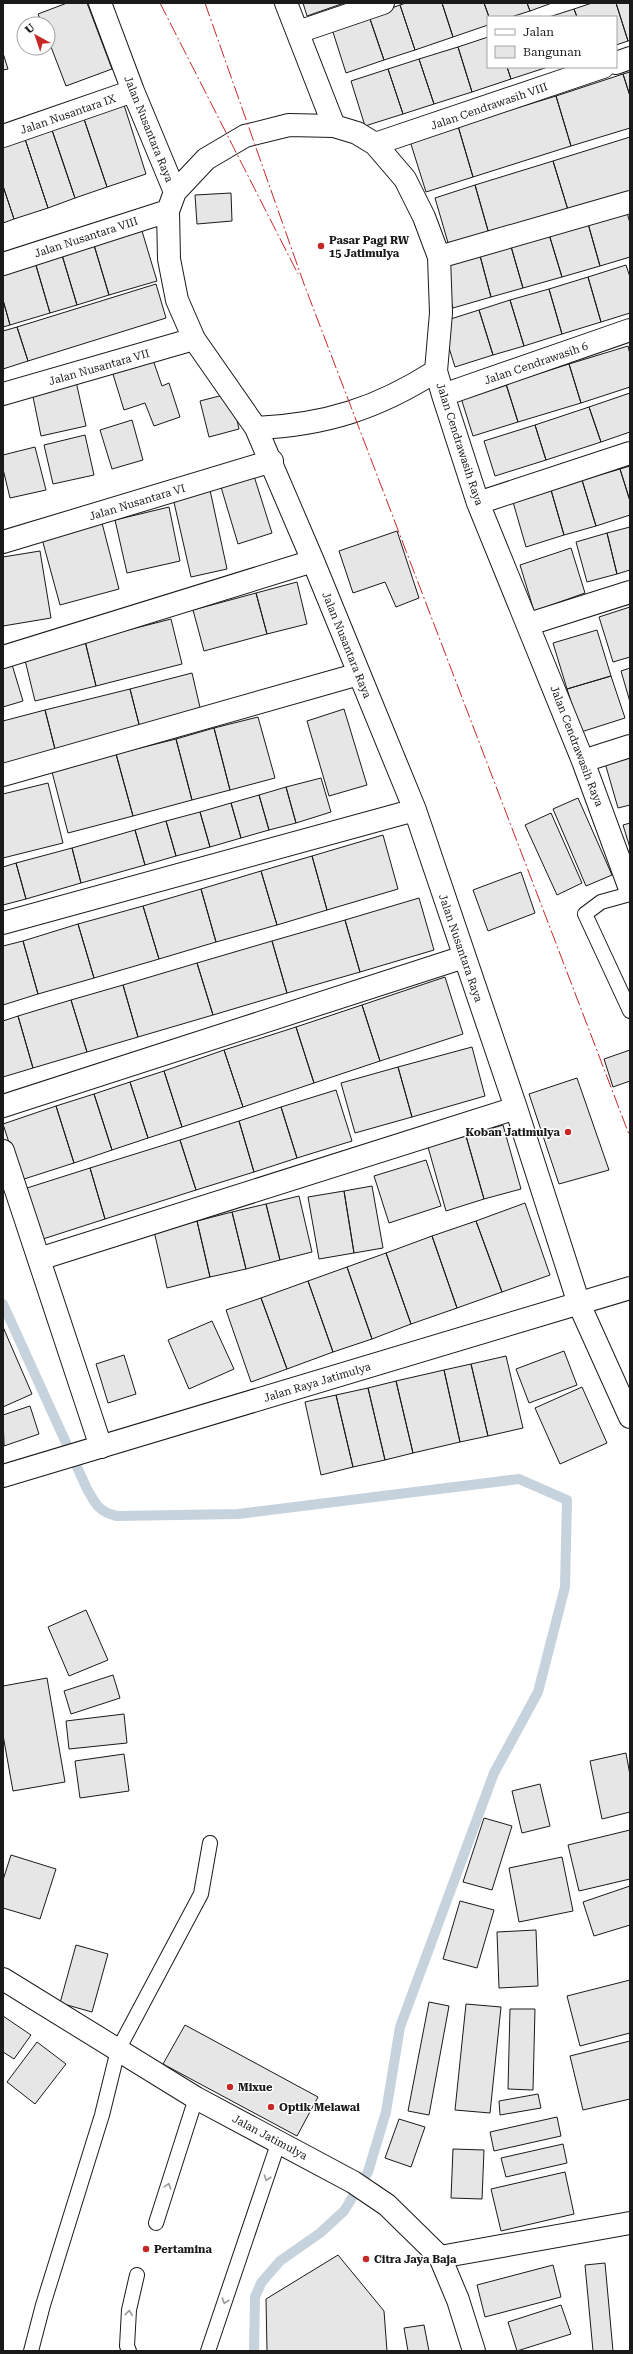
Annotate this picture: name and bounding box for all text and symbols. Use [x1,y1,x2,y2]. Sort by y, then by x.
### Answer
north arrow [16,16,56,56]
legend [487,16,617,68]
text: U [22,21,38,36]
text: Jalan [523,25,554,39]
text: Bangunan [523,45,582,59]
street label: Jalan Nusantara Raya [121,74,176,184]
street label: Jalan Cendrawasih VIII [429,80,549,133]
street label: Jalan Nusantara IX [19,92,118,137]
street label: Jalan Nusantara VIII [33,215,140,260]
place label: Pasar Pagi RW 15 Jatimulya [329,234,410,260]
marker: Pasar Pagi RW 15 Jatimulya [316,241,326,251]
street label: Jalan Cendrawasih 6 [482,340,590,387]
street label: Jalan Nusantara VII [47,347,151,388]
street label: Jalan Cendrawasih Raya [434,381,486,507]
street label: Jalan Nusantara VI [87,482,187,523]
street label: Jalan Nusantara Raya [319,590,374,700]
street label: Jalan Cendrawasih Raya [547,684,606,808]
street label: Jalan Nusantara Raya [436,892,485,1004]
place label: Koban Jatimulya [465,1126,561,1139]
marker: Koban Jatimulya [563,1127,573,1137]
street label: Jalan Raya Jatimulya [262,1360,372,1405]
place label: Mixue [238,2081,273,2094]
marker: Mixue [225,2082,235,2092]
place label: Optik Melawai [279,2101,360,2114]
marker: Optik Melawai [266,2102,276,2112]
street label: Jalan Jatimulya [230,2112,309,2163]
one-way arrow [263,2174,271,2181]
one-way arrow [163,2183,172,2190]
place label: Pertamina [154,2243,213,2256]
marker: Pertamina [141,2244,151,2254]
place label: Citra Jaya Baja [374,2253,457,2266]
marker: Citra Jaya Baja [361,2254,371,2264]
one-way arrow [221,2298,230,2305]
one-way arrow [124,2310,133,2316]

